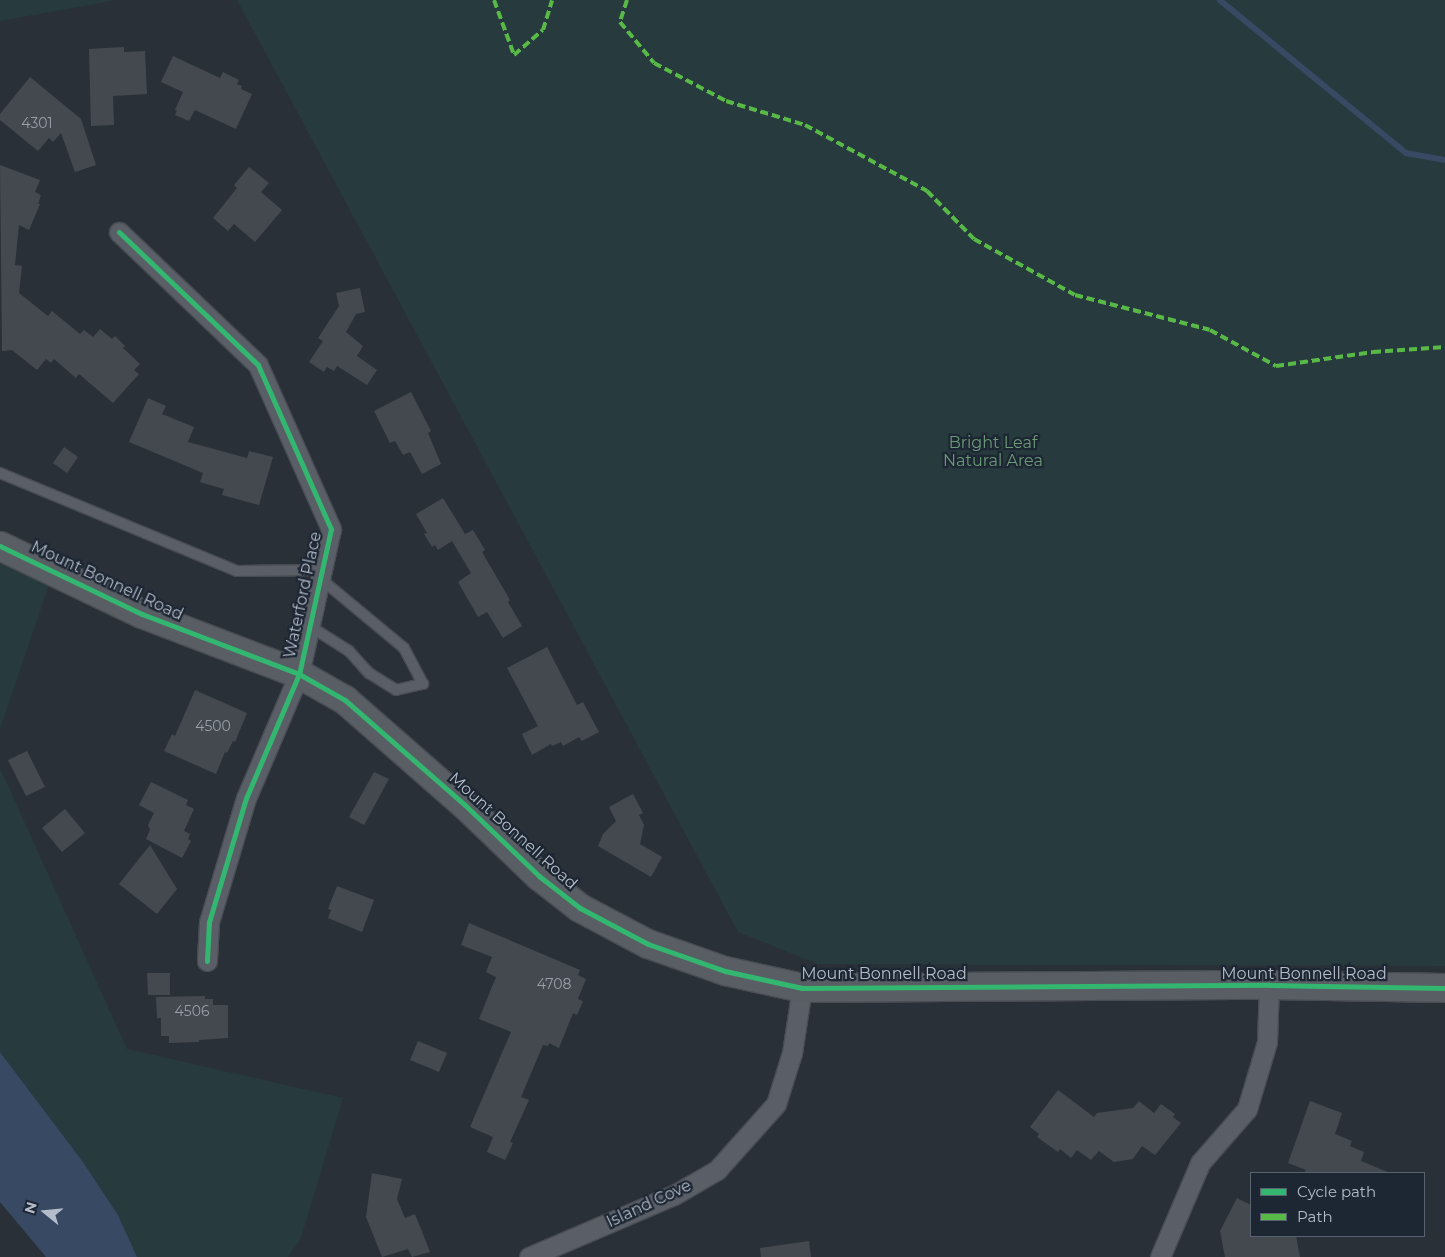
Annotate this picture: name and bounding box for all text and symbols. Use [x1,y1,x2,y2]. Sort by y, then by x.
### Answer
house number: 4301 [21,115,53,131]
park label: Bright Leaf Natural Area [943,433,1043,471]
street label: Waterford Place [280,530,326,660]
street label: Mount Bonnell Road [28,537,186,625]
house number: 4500 [195,718,231,734]
street label: Mount Bonnell Road [445,768,581,894]
street label: Mount Bonnell Road [801,964,967,984]
street label: Mount Bonnell Road [1221,964,1387,984]
house number: 4708 [537,976,571,992]
house number: 4506 [175,1003,209,1019]
legend [1250,1172,1425,1237]
street label: Island Cove [604,1176,694,1232]
text: Cycle path [1297,1182,1376,1201]
north arrow [20,1187,70,1237]
text: N [20,1200,41,1216]
text: Path [1297,1207,1333,1226]

